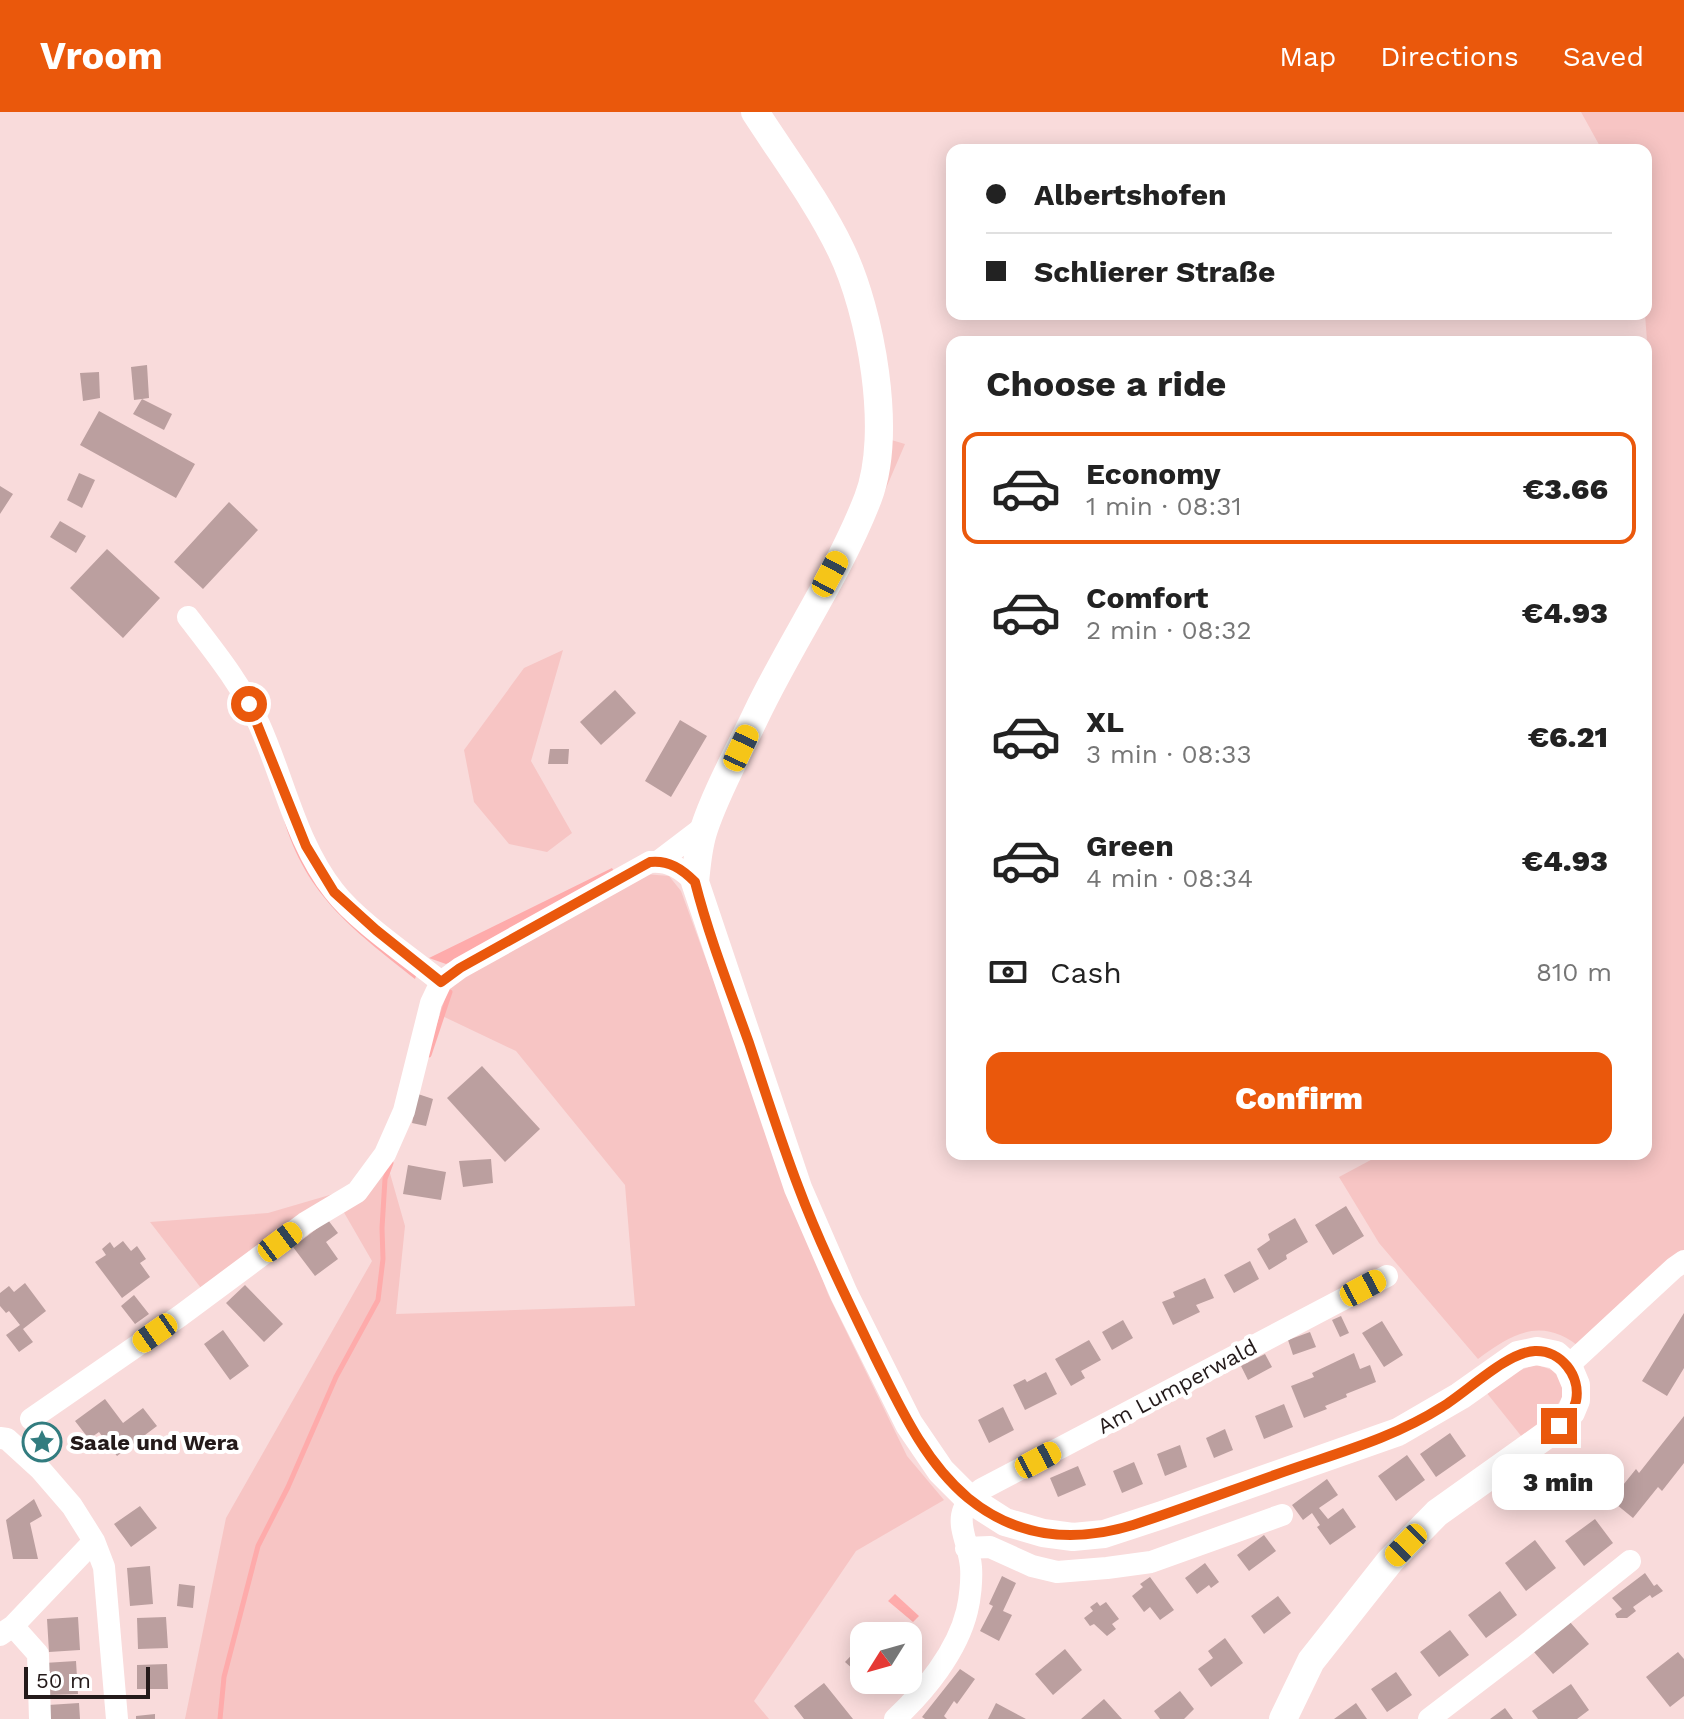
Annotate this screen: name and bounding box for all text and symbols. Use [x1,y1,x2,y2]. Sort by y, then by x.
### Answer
text: Vroom [40,34,163,78]
text: Map [1279,40,1336,73]
text: Directions [1380,40,1519,73]
text: Saved [1563,40,1644,73]
text: Albertshofen [1034,177,1227,212]
text: Schlierer Straße [1034,254,1275,289]
text: Choose a ride [986,363,1226,405]
icon: car [990,452,1062,524]
text: Economy [1086,456,1221,491]
text: €3.66 [1523,471,1608,506]
text: 1 min · 08:31 [1086,491,1242,521]
car [808,547,852,601]
icon: car [990,576,1062,648]
text: Comfort [1086,580,1208,615]
text: €4.93 [1522,595,1608,630]
text: 2 min · 08:32 [1086,615,1252,645]
route start [231,686,267,722]
icon: car [990,700,1062,772]
text: XL [1086,704,1124,739]
text: €6.21 [1528,719,1608,754]
car [720,721,762,775]
text: 3 min · 08:33 [1086,739,1252,769]
icon: car [990,824,1062,896]
text: Green [1086,828,1174,863]
text: €4.93 [1522,843,1608,878]
text: 4 min · 08:34 [1086,863,1253,893]
icon: cash [986,950,1030,994]
text: Cash [1050,955,1122,990]
text: 810 m [1536,957,1612,987]
button: Confirm [986,1052,1612,1144]
car [254,1218,306,1266]
car [1336,1266,1390,1310]
car [128,1309,182,1357]
street label: Am Lumperwald [1093,1334,1261,1439]
route end [1541,1408,1577,1444]
place icon: Saale und Wera [21,1421,63,1463]
place label: Saale und Wera [70,1430,239,1455]
car [1011,1438,1065,1482]
callout: 3 min [1493,1454,1625,1510]
text: 3 min [1523,1467,1593,1497]
car [1381,1519,1431,1571]
north arrow [850,1622,922,1694]
map controls [850,1622,922,1694]
scale bar [24,1663,150,1699]
text: 50 m [36,1668,91,1693]

